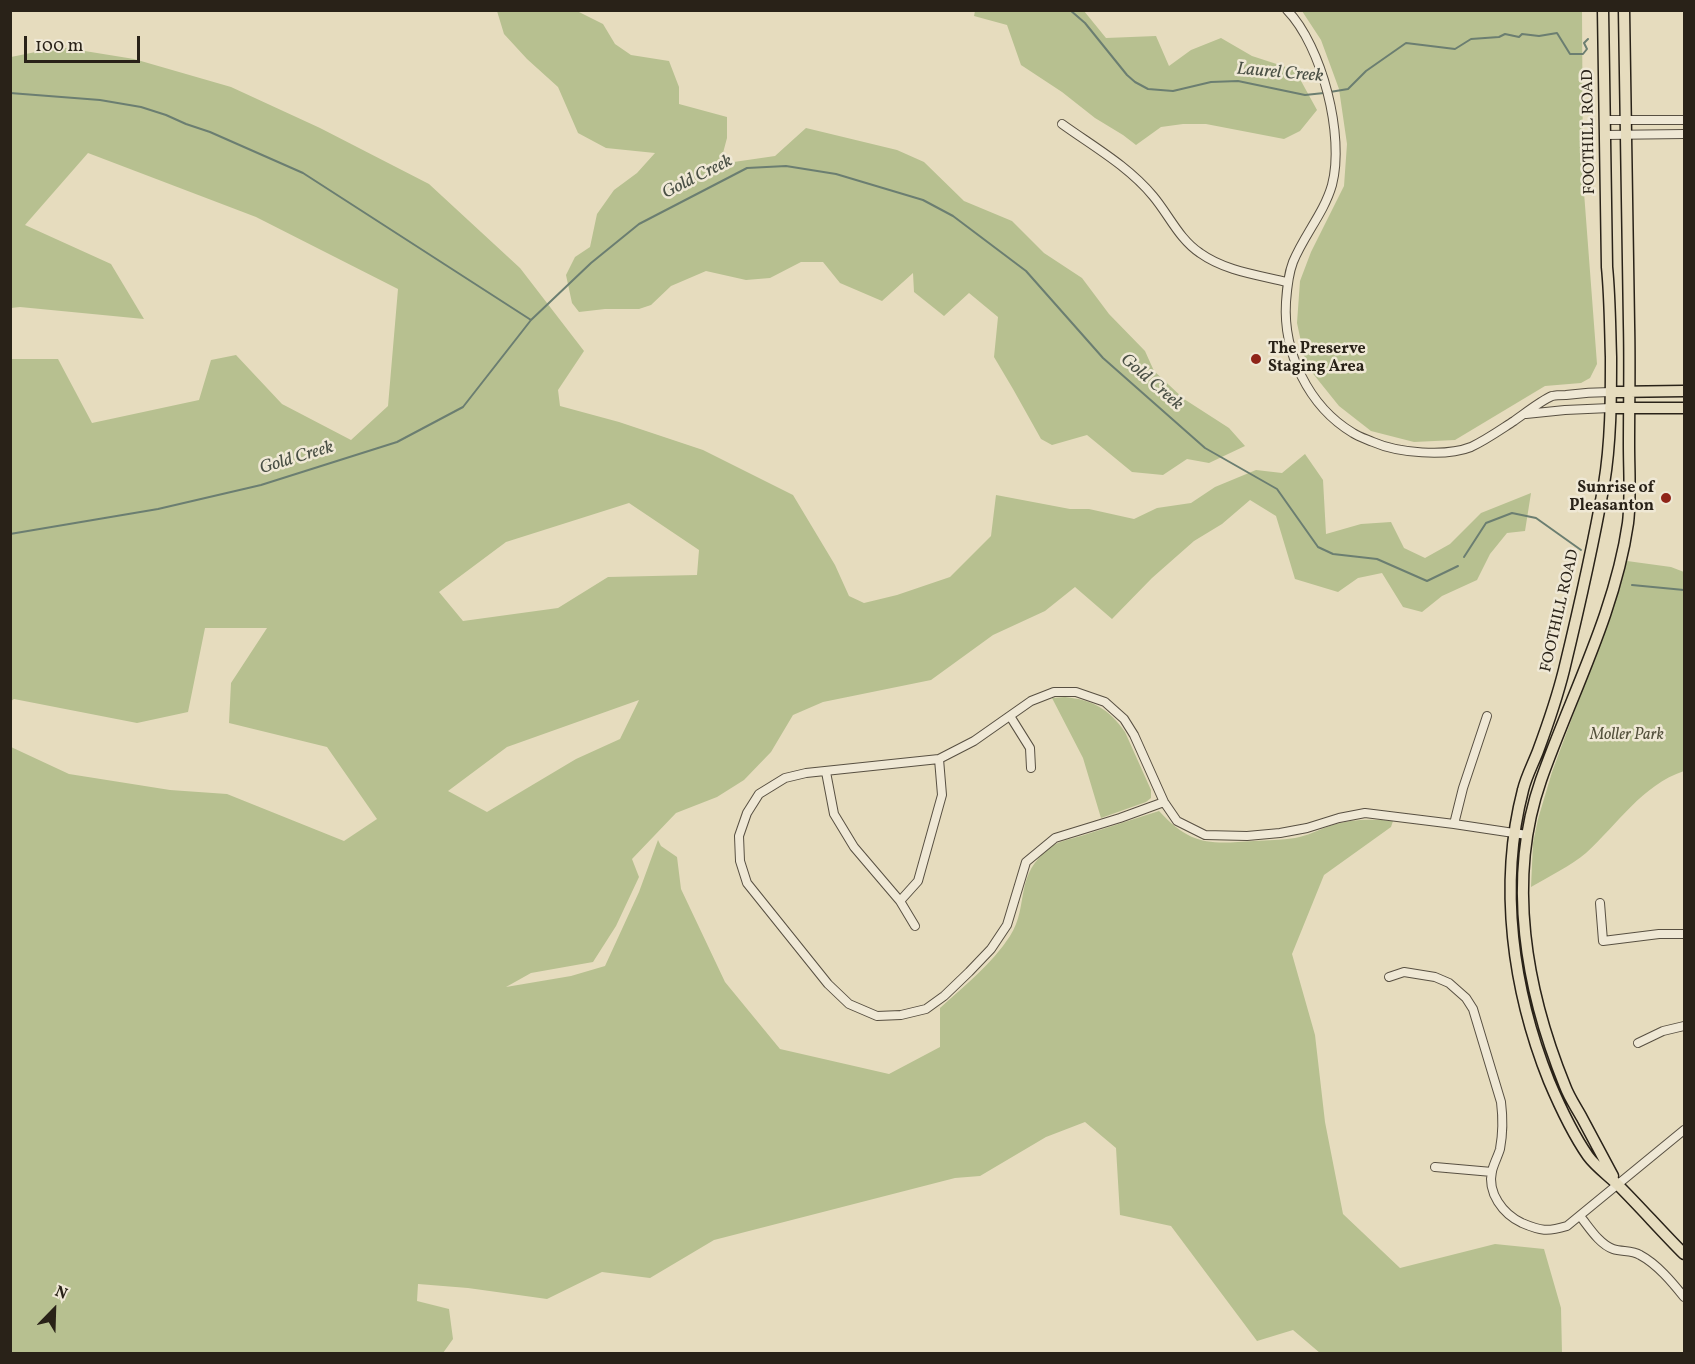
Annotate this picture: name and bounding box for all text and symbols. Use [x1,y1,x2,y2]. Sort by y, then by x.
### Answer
scale bar [27,24,142,62]
text: 100 m [35,34,84,59]
water label: Laurel Creek [1236,59,1324,89]
street label: FOOTHILL ROAD [1579,69,1601,195]
water label: Gold Creek [659,151,737,205]
place label: The Preserve Staging Area [1268,340,1366,378]
water label: Gold Creek [1115,350,1187,416]
marker: The Preserve Staging Area [1249,352,1263,366]
water label: Gold Creek [257,438,337,480]
place label: Sunrise of Pleasanton [1569,479,1654,517]
marker: Sunrise of Pleasanton [1659,491,1673,505]
street label: FOOTHILL ROAD [1538,548,1584,674]
park label: Moller Park [1590,726,1664,746]
north arrow [24,1280,84,1340]
text: N [51,1281,71,1306]

